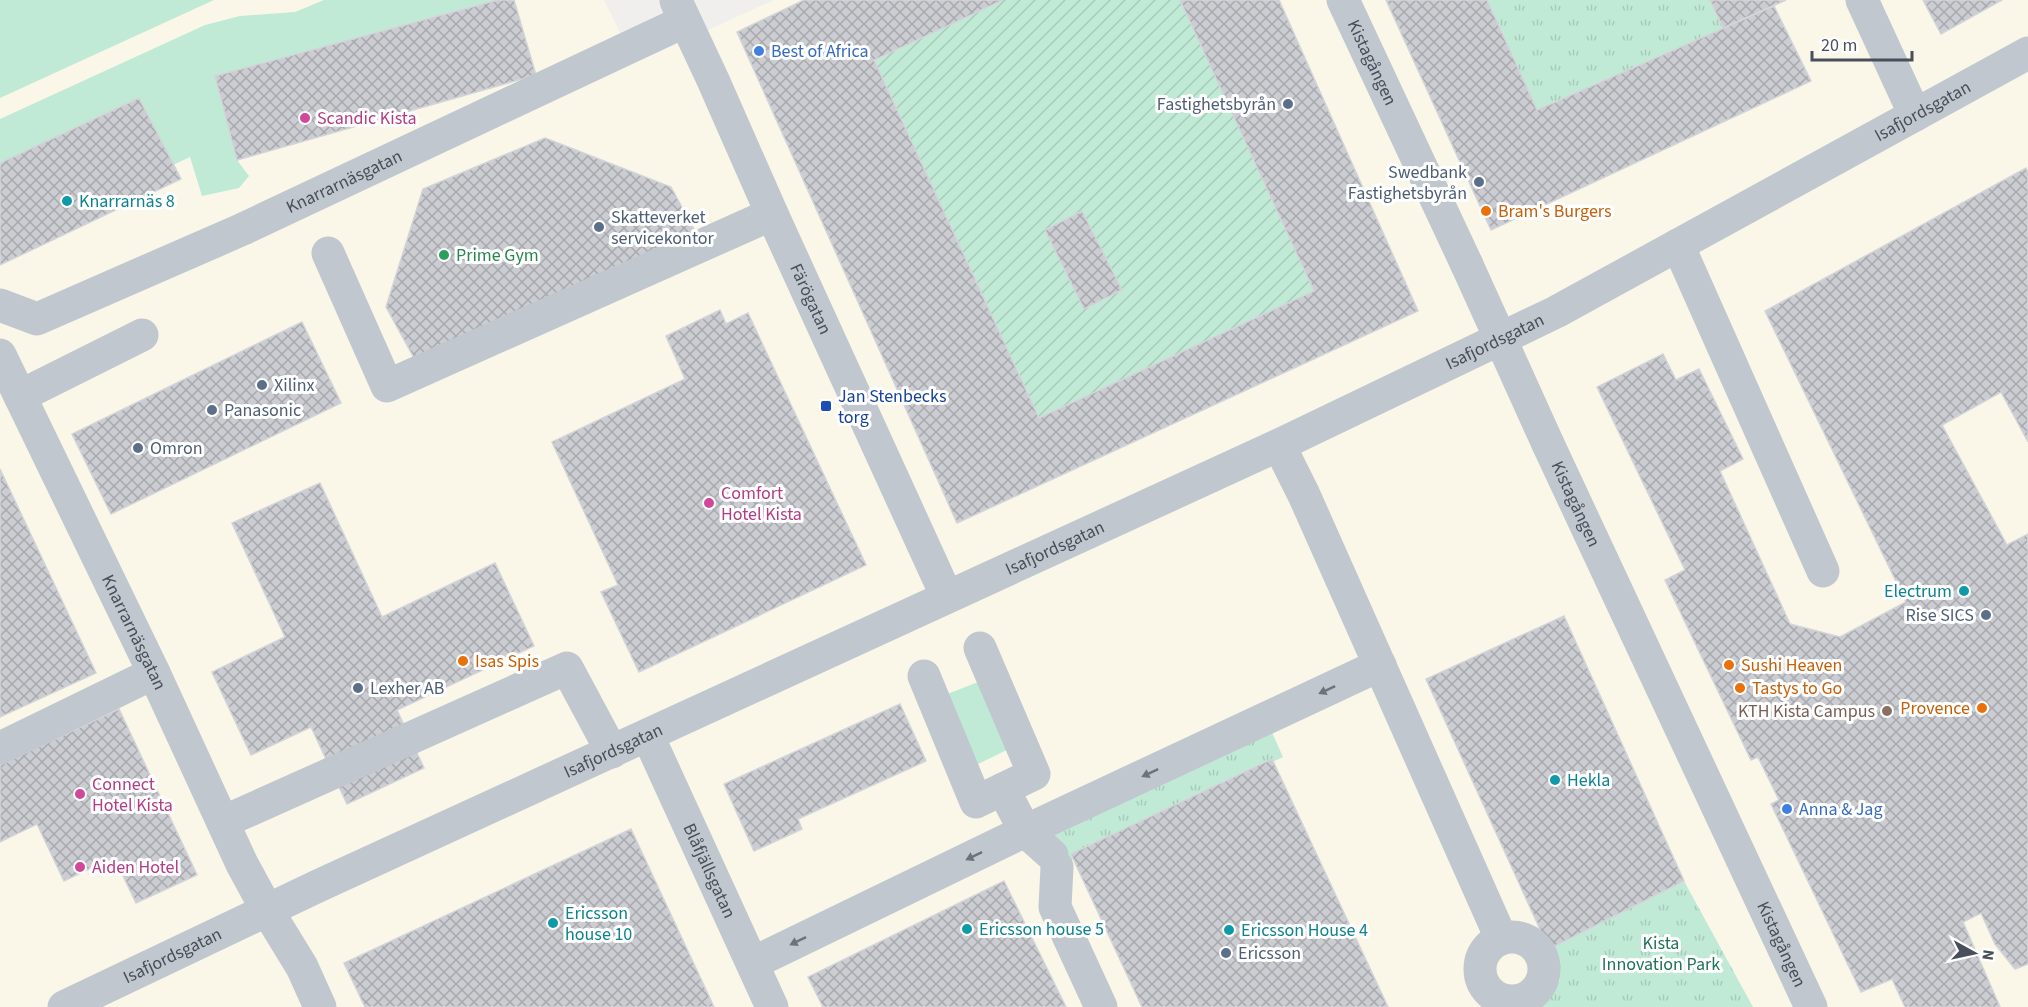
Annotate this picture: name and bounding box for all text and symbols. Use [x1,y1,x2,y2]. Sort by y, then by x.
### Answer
street label: Kistagången [1341,15,1403,110]
scale bar [1812,24,1912,62]
text: 20 m [1821,33,1857,58]
place label: Best of Africa [771,39,869,64]
marker: Best of Africa [752,44,766,58]
street label: Isafjordsgatan [1870,74,1975,147]
place label: Fastighetsbyrån [1157,92,1276,117]
marker: Fastighetsbyrån [1281,97,1295,111]
place label: Scandic Kista [317,106,417,131]
marker: Scandic Kista [298,111,312,125]
street label: Knarrarnäsgatan [282,143,406,219]
place label: Swedbank Fastighetsbyrån [1348,160,1467,206]
marker: Swedbank Fastighetsbyrån [1472,175,1486,189]
place label: Knarrarnäs 8 [79,189,175,214]
marker: Knarrarnäs 8 [60,194,74,208]
place label: Bram's Burgers [1498,199,1612,224]
marker: Bram's Burgers [1479,204,1493,218]
place label: Skatteverket servicekontor [611,205,715,251]
marker: Skatteverket servicekontor [592,220,606,234]
place label: Prime Gym [456,243,539,268]
marker: Prime Gym [437,248,451,262]
street label: Färögatan [784,259,838,338]
street label: Isafjordsgatan [1441,307,1548,376]
place label: Xilinx [274,373,315,398]
marker: Xilinx [255,378,269,392]
place label: Jan Stenbecks torg [838,384,946,430]
place label: Panasonic [224,398,301,423]
marker: Jan Stenbecks torg [819,399,833,413]
marker: Panasonic [205,403,219,417]
place label: Omron [150,436,203,461]
marker: Omron [131,441,145,455]
street label: Kistagången [1545,457,1607,551]
place label: Comfort Hotel Kista [721,481,802,527]
marker: Comfort Hotel Kista [702,496,716,510]
street label: Isafjordsgatan [1001,514,1108,581]
street label: Knarrarnäsgatan [96,570,173,694]
place label: Electrum [1884,579,1952,604]
marker: Electrum [1957,584,1971,598]
place label: Rise SICS [1905,603,1974,628]
marker: Rise SICS [1979,608,1993,622]
place label: Isas Spis [475,649,539,674]
place label: Sushi Heaven [1741,653,1842,678]
marker: Isas Spis [456,654,470,668]
marker: Sushi Heaven [1722,658,1736,672]
place label: Lexher AB [370,676,444,701]
place label: Tastys to Go [1752,676,1842,701]
marker: Lexher AB [351,681,365,695]
marker: Tastys to Go [1733,681,1747,695]
one-way arrow [1318,686,1335,695]
place label: Provence [1900,696,1970,721]
place label: KTH Kista Campus [1738,699,1875,724]
marker: Provence [1975,701,1989,715]
marker: KTH Kista Campus [1880,704,1894,718]
street label: Isafjordsgatan [559,717,667,784]
one-way arrow [1141,768,1159,778]
place label: Hekla [1567,768,1610,793]
place label: Connect Hotel Kista [92,772,173,818]
marker: Hekla [1548,773,1562,787]
marker: Connect Hotel Kista [73,787,87,801]
place label: Anna & Jag [1799,797,1882,822]
marker: Anna & Jag [1780,802,1794,816]
street label: Blåfjällsgatan [677,819,742,922]
one-way arrow [965,851,982,861]
place label: Aiden Hotel [92,855,179,880]
marker: Aiden Hotel [73,860,87,874]
street label: Kistagången [1751,897,1812,991]
place label: Ericsson house 10 [565,901,632,947]
marker: Ericsson house 10 [546,916,560,930]
place label: Ericsson house 5 [979,917,1104,942]
place label: Ericsson House 4 [1241,918,1368,943]
street label: Isafjordsgatan [119,921,226,990]
marker: Ericsson house 5 [960,922,974,936]
marker: Ericsson House 4 [1222,923,1236,937]
north arrow [1944,923,2004,983]
park label: Kista Innovation Park [1602,931,1720,977]
one-way arrow [790,936,807,945]
place label: Ericsson [1238,941,1301,966]
marker: Ericsson [1219,946,1233,960]
text: N [1976,948,1999,962]

